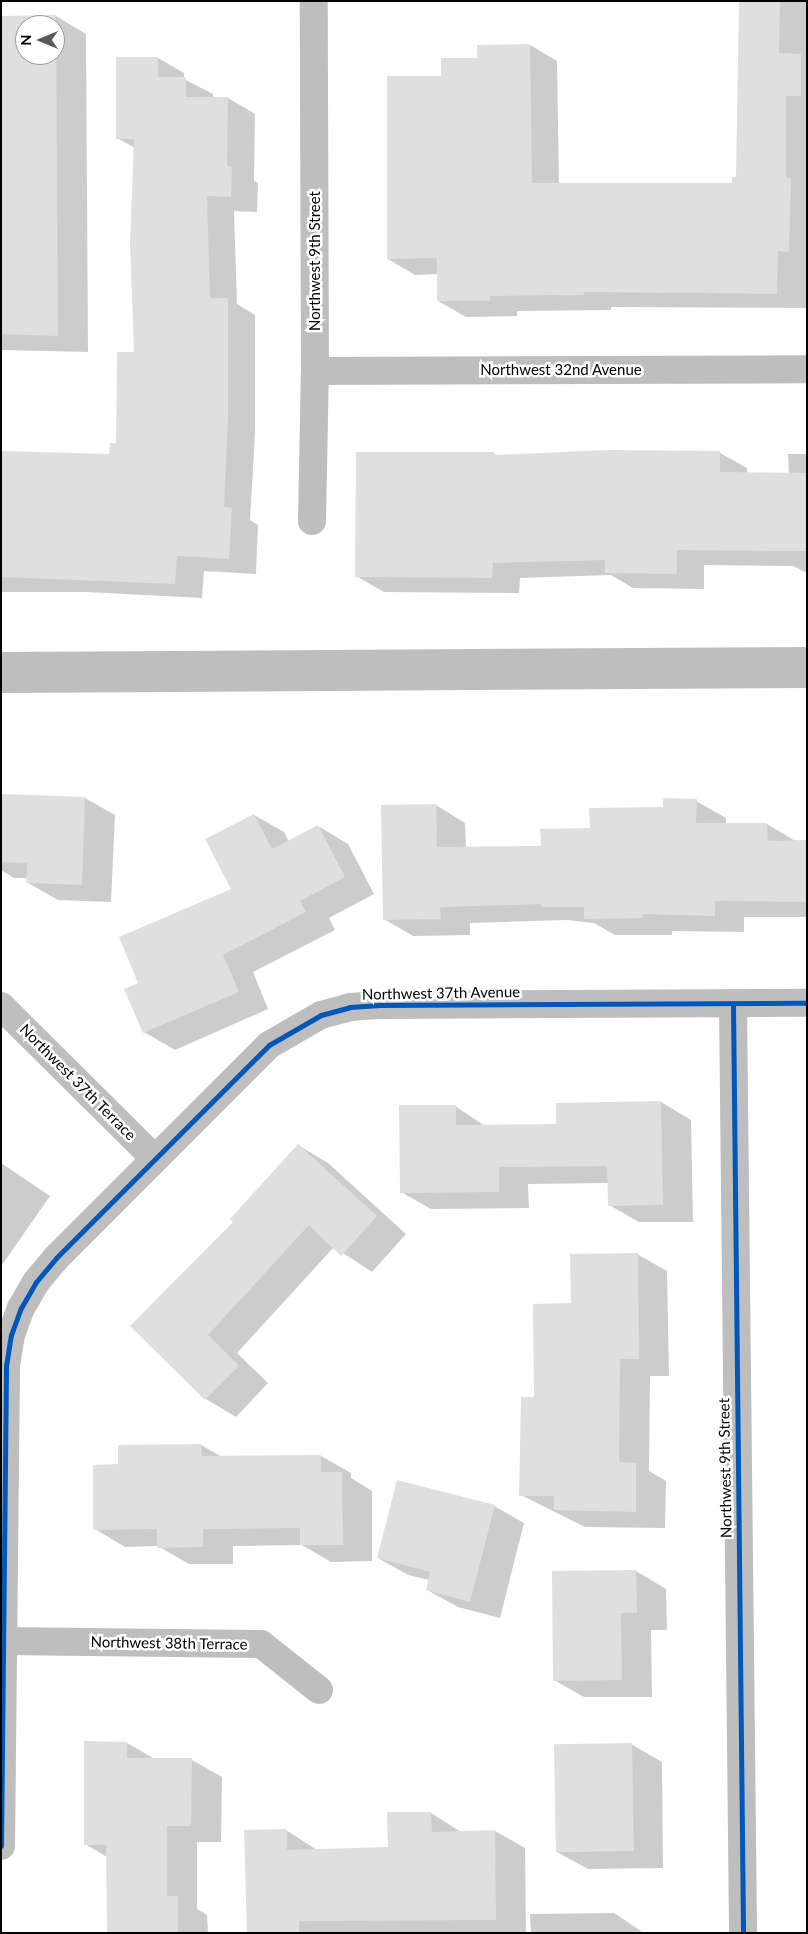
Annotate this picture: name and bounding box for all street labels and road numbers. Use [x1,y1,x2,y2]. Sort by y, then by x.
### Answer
street label: Northwest 9th Street [306,191,324,331]
street label: Northwest 32nd Avenue [480,361,642,379]
street label: Northwest 37th Avenue [361,983,521,1003]
street label: Northwest 37th Terrace [16,1020,140,1144]
street label: Northwest 9th Street [715,1398,735,1538]
street label: Northwest 38th Terrace [90,1633,248,1653]

